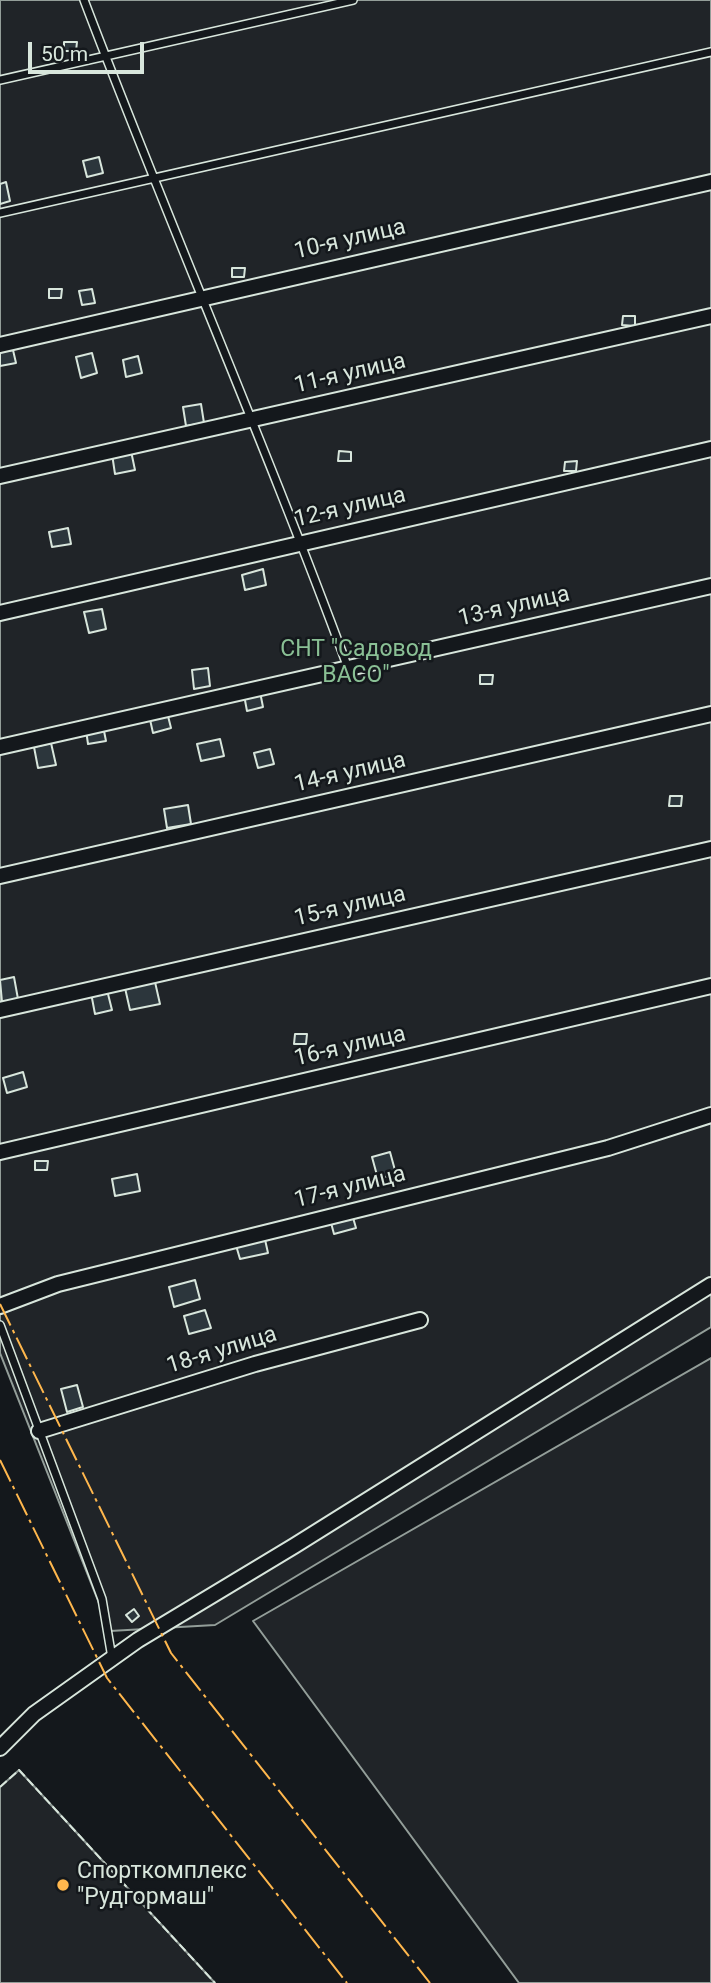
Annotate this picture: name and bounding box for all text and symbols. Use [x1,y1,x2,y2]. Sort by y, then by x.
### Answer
scale bar [32,28,147,72]
text: 50 m [41,42,88,66]
street label: 10-я улица [292,214,408,266]
street label: 11-я улица [292,348,408,400]
street label: 12-я улица [292,482,408,534]
street label: 13-я улица [456,581,572,633]
park label: СНТ "Садовод ВАСО" [280,636,432,690]
street label: 14-я улица [292,747,408,799]
street label: 15-я улица [292,881,408,933]
street label: 16-я улица [292,1021,408,1073]
street label: 17-я улица [292,1161,408,1215]
street label: 18-я улица [164,1321,280,1381]
place label: Спорткомплекс "Рудгормаш" [77,1858,247,1912]
marker: Спорткомплекс "Рудгормаш" [55,1877,71,1893]

